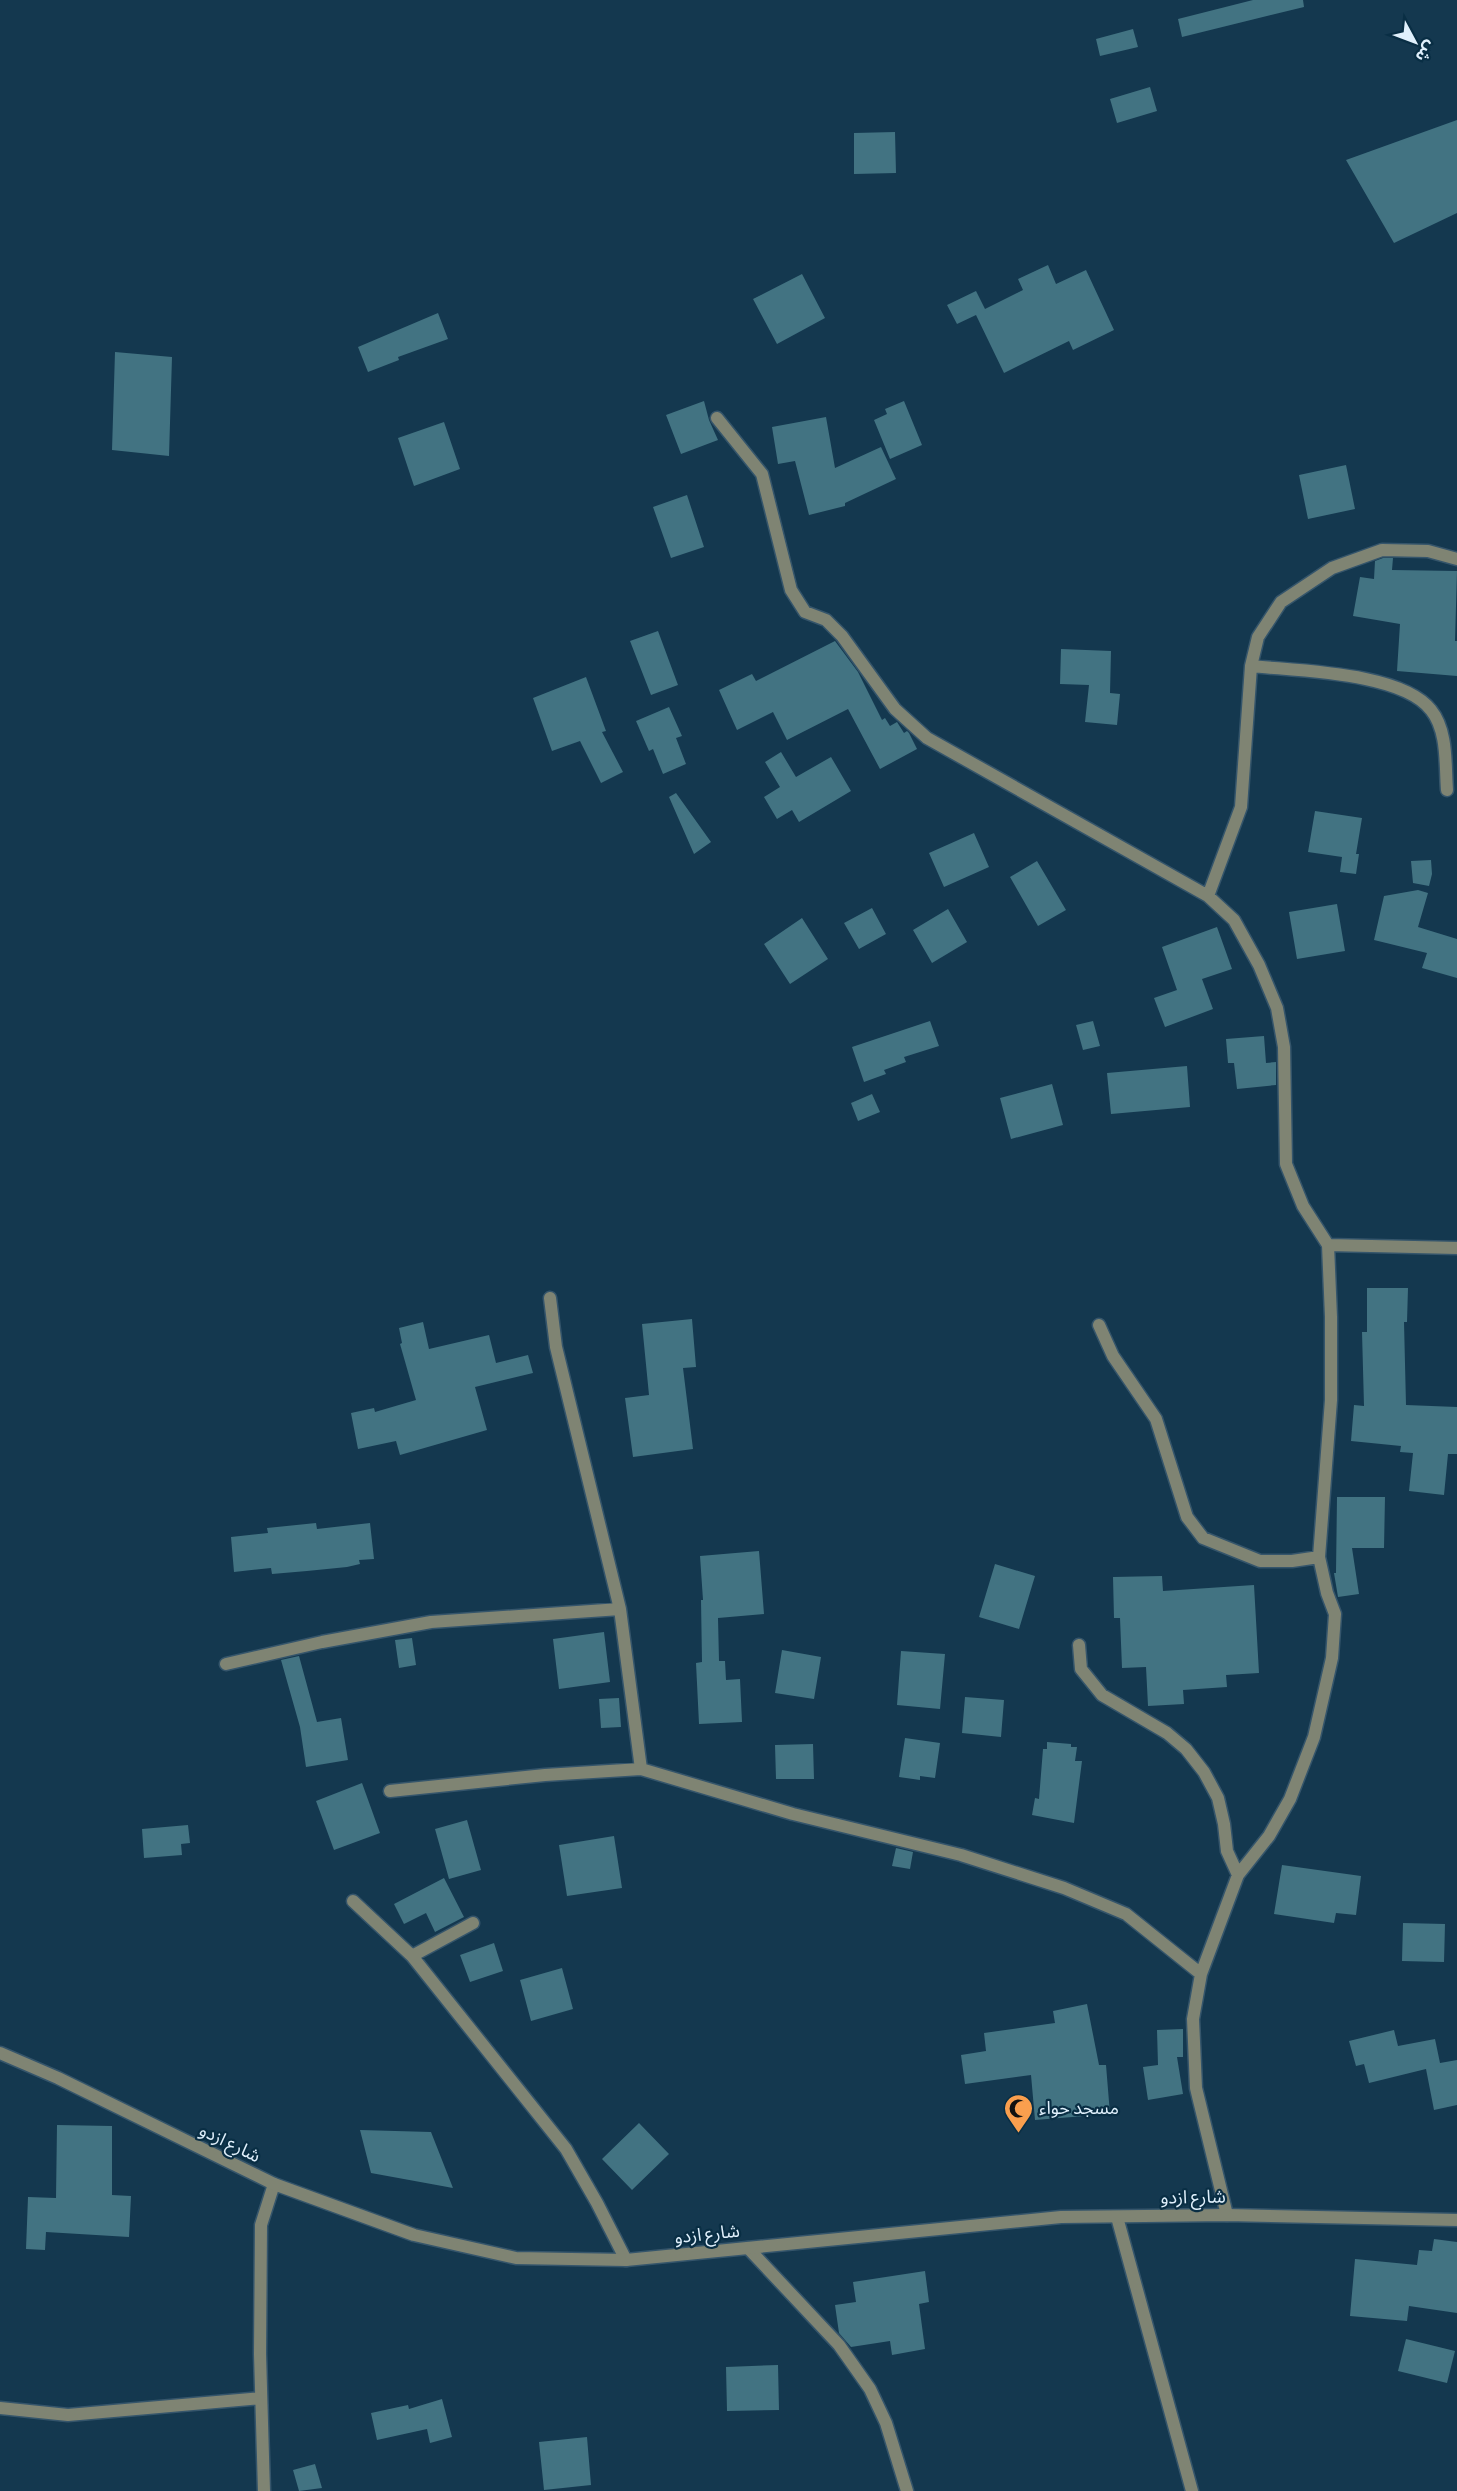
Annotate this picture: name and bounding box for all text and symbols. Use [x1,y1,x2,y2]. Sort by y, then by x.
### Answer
north arrow [1385,12,1445,72]
text: ش [1412,37,1440,65]
mosque icon: مسجد حواء [1002,2092,1034,2134]
place label: مسجد حواء [1039,2098,1119,2119]
street label: شارع ازدو [194,2120,264,2170]
street label: شارع ازدو [1160,2186,1226,2212]
street label: شارع ازدو [673,2221,741,2251]

